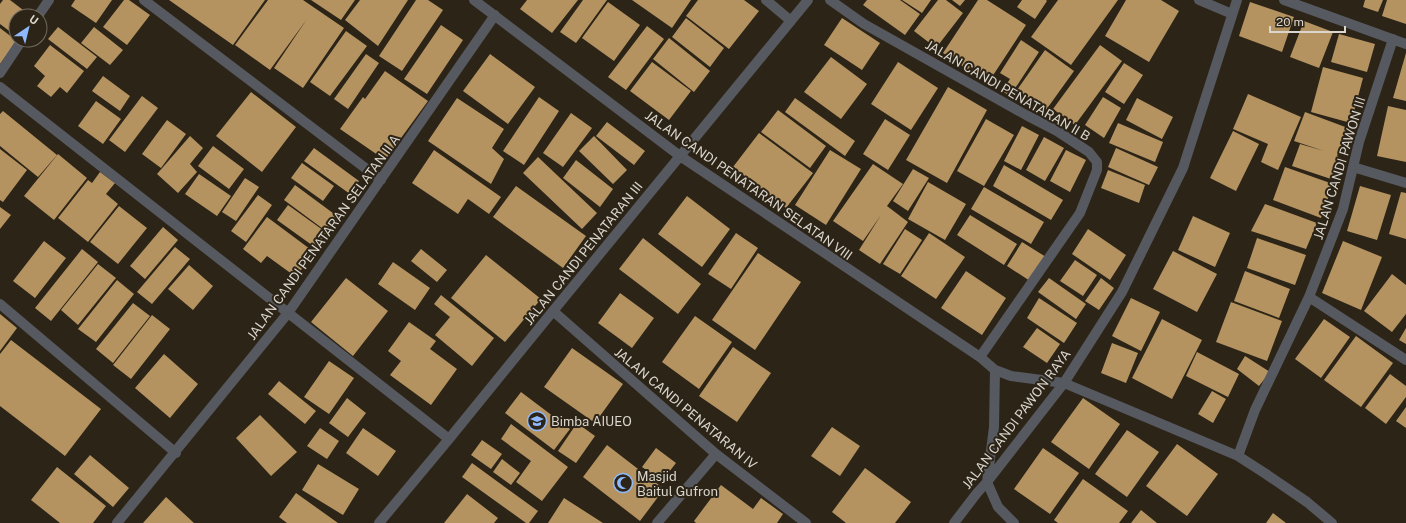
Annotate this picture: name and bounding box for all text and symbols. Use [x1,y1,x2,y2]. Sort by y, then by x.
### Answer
north arrow [8,8,48,48]
scale bar [1270,8,1345,34]
text: U [27,13,40,27]
text: 20 m [1276,15,1304,29]
street label: JALAN CANDI PENATARAN II B [923,37,1093,144]
street label: JALAN CANDI PAWON III [1311,95,1368,241]
street label: JALAN CANDI PENATARAN SELATAN VIII [642,108,855,263]
street label: JALAN CANDI PENATARAN SELATAN II A [244,132,403,343]
street label: JALAN CANDI PENATARAN III [521,179,646,328]
street label: JALAN CANDI PENATARAN IV [612,344,760,472]
street label: JALAN CANDI PAWON RAYA [959,347,1074,492]
school or university icon: Bimba AIUEO [526,410,548,432]
place label: Bimba AIUEO [551,414,632,429]
place label: Masjid Baitul Gufron [637,469,718,499]
mosque icon: Masjid Baitul Gufron [612,472,634,494]

